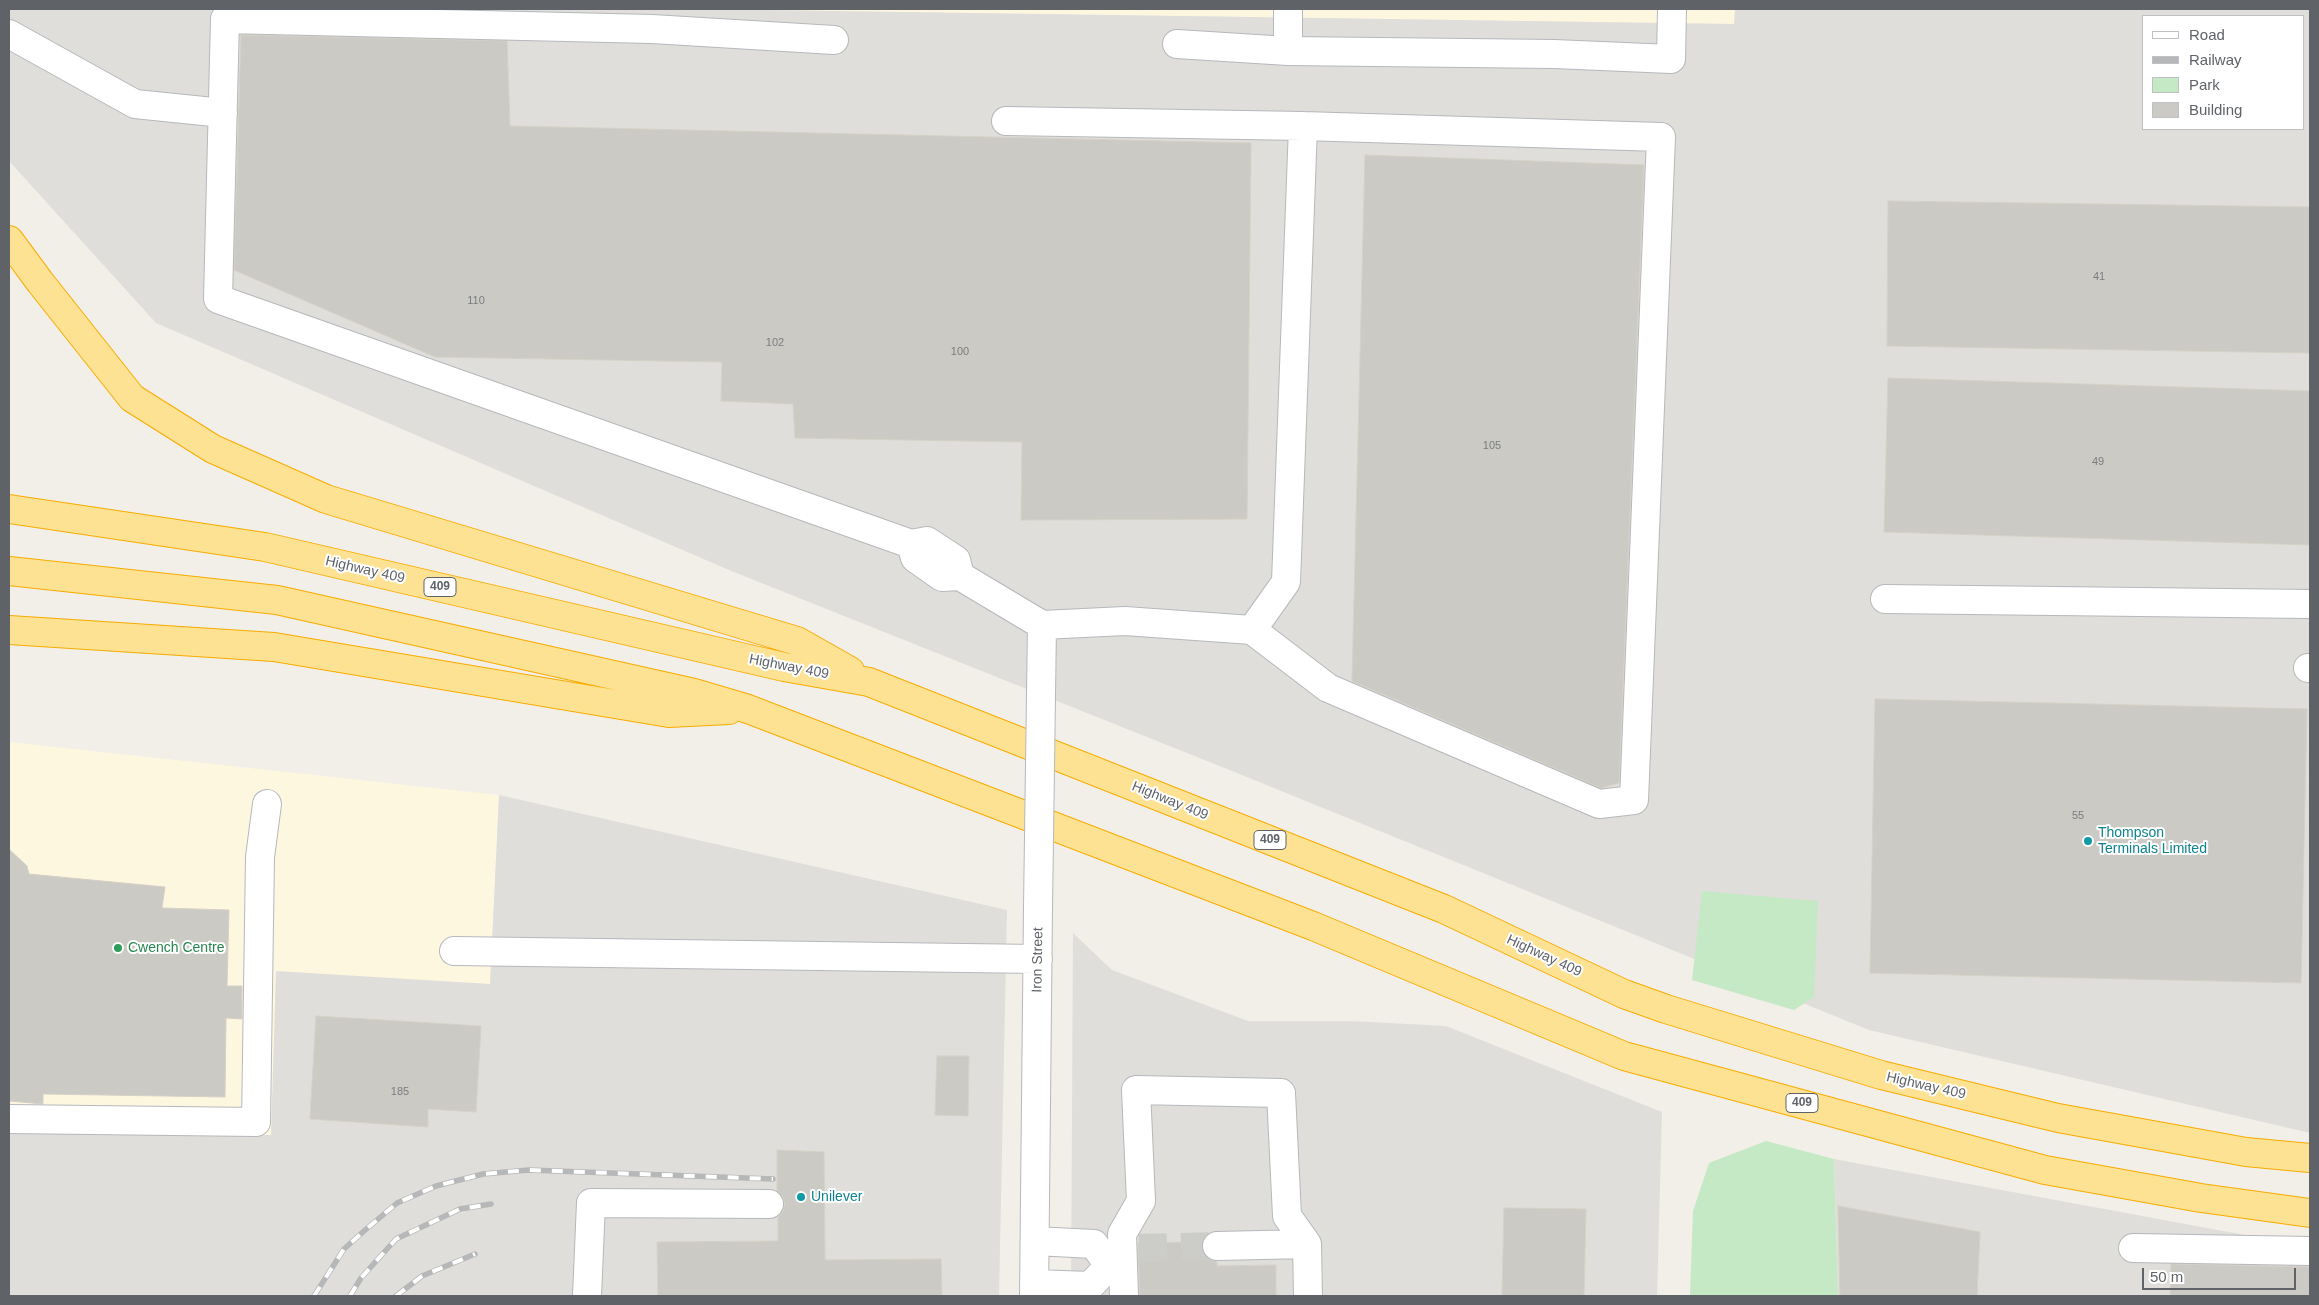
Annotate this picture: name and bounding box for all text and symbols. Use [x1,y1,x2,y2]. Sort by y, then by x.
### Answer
legend [2142,15,2304,130]
text: Road [2189,26,2225,43]
text: Railway [2189,51,2242,68]
text: Park [2189,76,2220,93]
text: Building [2189,101,2242,118]
house number: 41 [2093,270,2105,284]
house number: 110 [467,294,485,308]
house number: 102 [766,336,784,350]
house number: 100 [951,345,969,359]
house number: 105 [1483,439,1501,453]
house number: 49 [2092,455,2104,469]
street label: Highway 409 [324,553,406,587]
road number: 409 [424,578,456,596]
street label: Highway 409 [748,651,830,683]
street label: Highway 409 [1129,778,1211,824]
house number: 55 [2072,809,2084,823]
place label: Thompson Terminals Limited [2098,825,2207,858]
road number: 409 [1254,830,1286,850]
marker: Thompson Terminals Limited [2082,835,2094,847]
street label: Iron Street [1029,927,1047,993]
street label: Highway 409 [1504,931,1584,981]
place label: Cwench Centre [128,940,224,956]
marker: Cwench Centre [112,942,124,954]
street label: Highway 409 [1885,1069,1967,1103]
house number: 185 [391,1085,409,1099]
road number: 409 [1786,1094,1818,1112]
place label: Unilever [811,1189,862,1205]
marker: Unilever [795,1191,807,1203]
scale bar [2144,1258,2298,1290]
text: 50 m [2150,1268,2183,1285]

